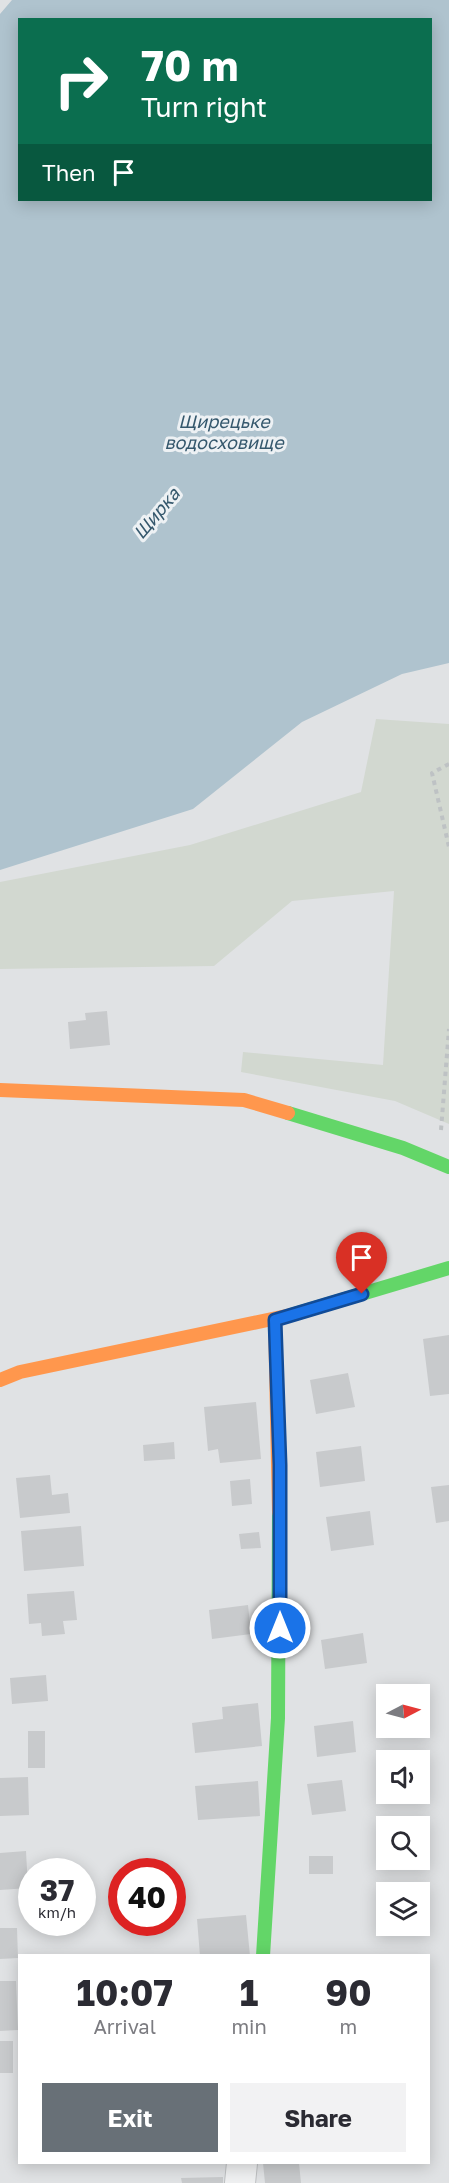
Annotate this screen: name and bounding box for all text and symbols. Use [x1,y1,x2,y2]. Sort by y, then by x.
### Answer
text: 70 m [141,40,238,90]
icon: right [42,42,120,120]
text: Turn right [141,91,267,123]
icon: arrive [107,156,140,189]
text: Then [42,159,95,186]
water label: Щирецьке водосховище [164,410,285,453]
water label: Щирка [128,482,184,543]
pin [336,1232,387,1294]
icon: arrive [345,1241,378,1274]
position arrow [248,1596,312,1660]
north arrow [376,1684,430,1738]
map controls [376,1684,430,1936]
button: sound [376,1750,430,1804]
button: search [376,1816,430,1870]
speed limit sign: 40 [108,1858,186,1936]
text: 37 [40,1872,74,1908]
button: layers [376,1882,430,1936]
text: km/h [38,1903,76,1921]
text: 10:07 [76,1971,173,2014]
text: 1 [240,1971,258,2014]
text: 90 [325,1971,372,2014]
text: Arrival [93,2014,156,2038]
text: min [231,2014,267,2038]
text: m [340,2014,357,2038]
button: Exit [42,2083,218,2152]
button: Share [230,2083,406,2152]

